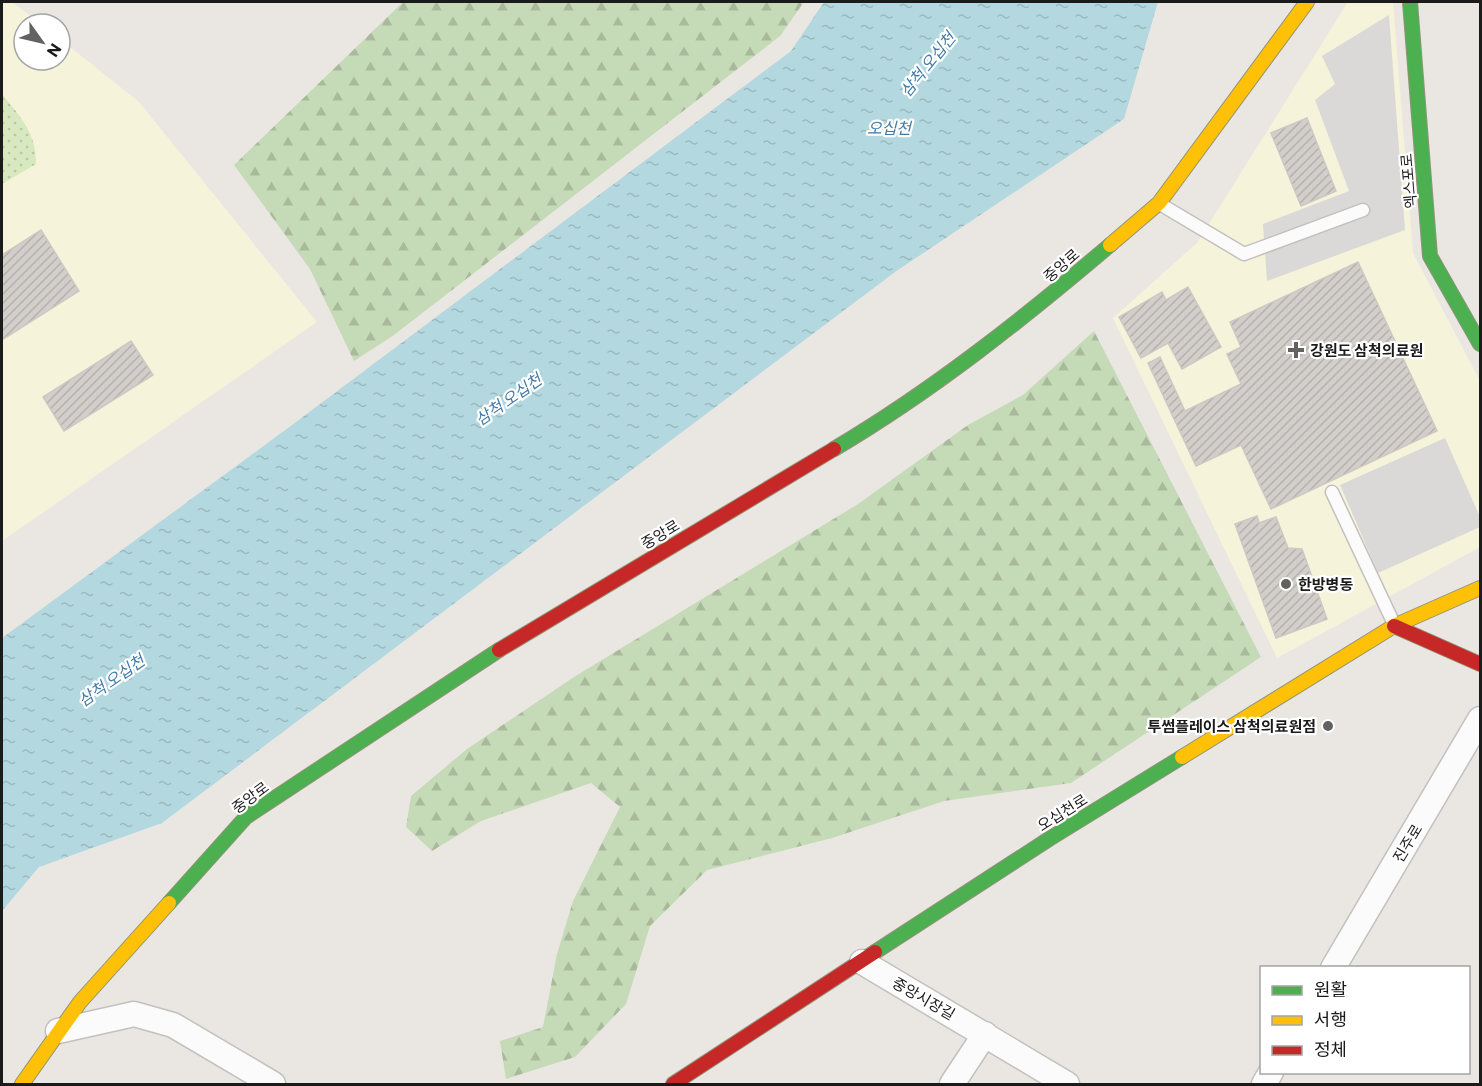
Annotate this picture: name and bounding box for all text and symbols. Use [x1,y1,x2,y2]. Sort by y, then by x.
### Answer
north arrow [12,12,72,72]
water label: 삼척 오십천 [895,26,960,100]
text: N [44,40,66,61]
water label: 오십천 [867,118,913,137]
street label: 엑스포로 [1397,153,1419,209]
street label: 중앙로 [1039,245,1083,285]
marker: 강원도 삼척의료원 [1287,341,1305,359]
place label: 강원도 삼척의료원 [1310,341,1423,359]
water label: 삼척 오십천 [471,368,547,429]
street label: 중앙로 [638,516,682,552]
place label: 한방병동 [1298,575,1353,593]
marker: 한방병동 [1279,577,1293,591]
water label: 삼척 오십천 [74,649,150,710]
place label: 투썸플레이스 삼척의료원점 [1148,717,1316,735]
marker: 투썸플레이스 삼척의료원점 [1321,719,1335,733]
street label: 중앙로 [228,777,272,817]
street label: 오십천로 [1034,790,1090,834]
street label: 진주로 [1389,821,1425,865]
legend [1260,966,1470,1074]
street label: 중앙시장길 [890,973,958,1023]
text: 원활 [1314,978,1347,1000]
text: 서행 [1314,1008,1347,1030]
text: 정체 [1314,1038,1347,1060]

